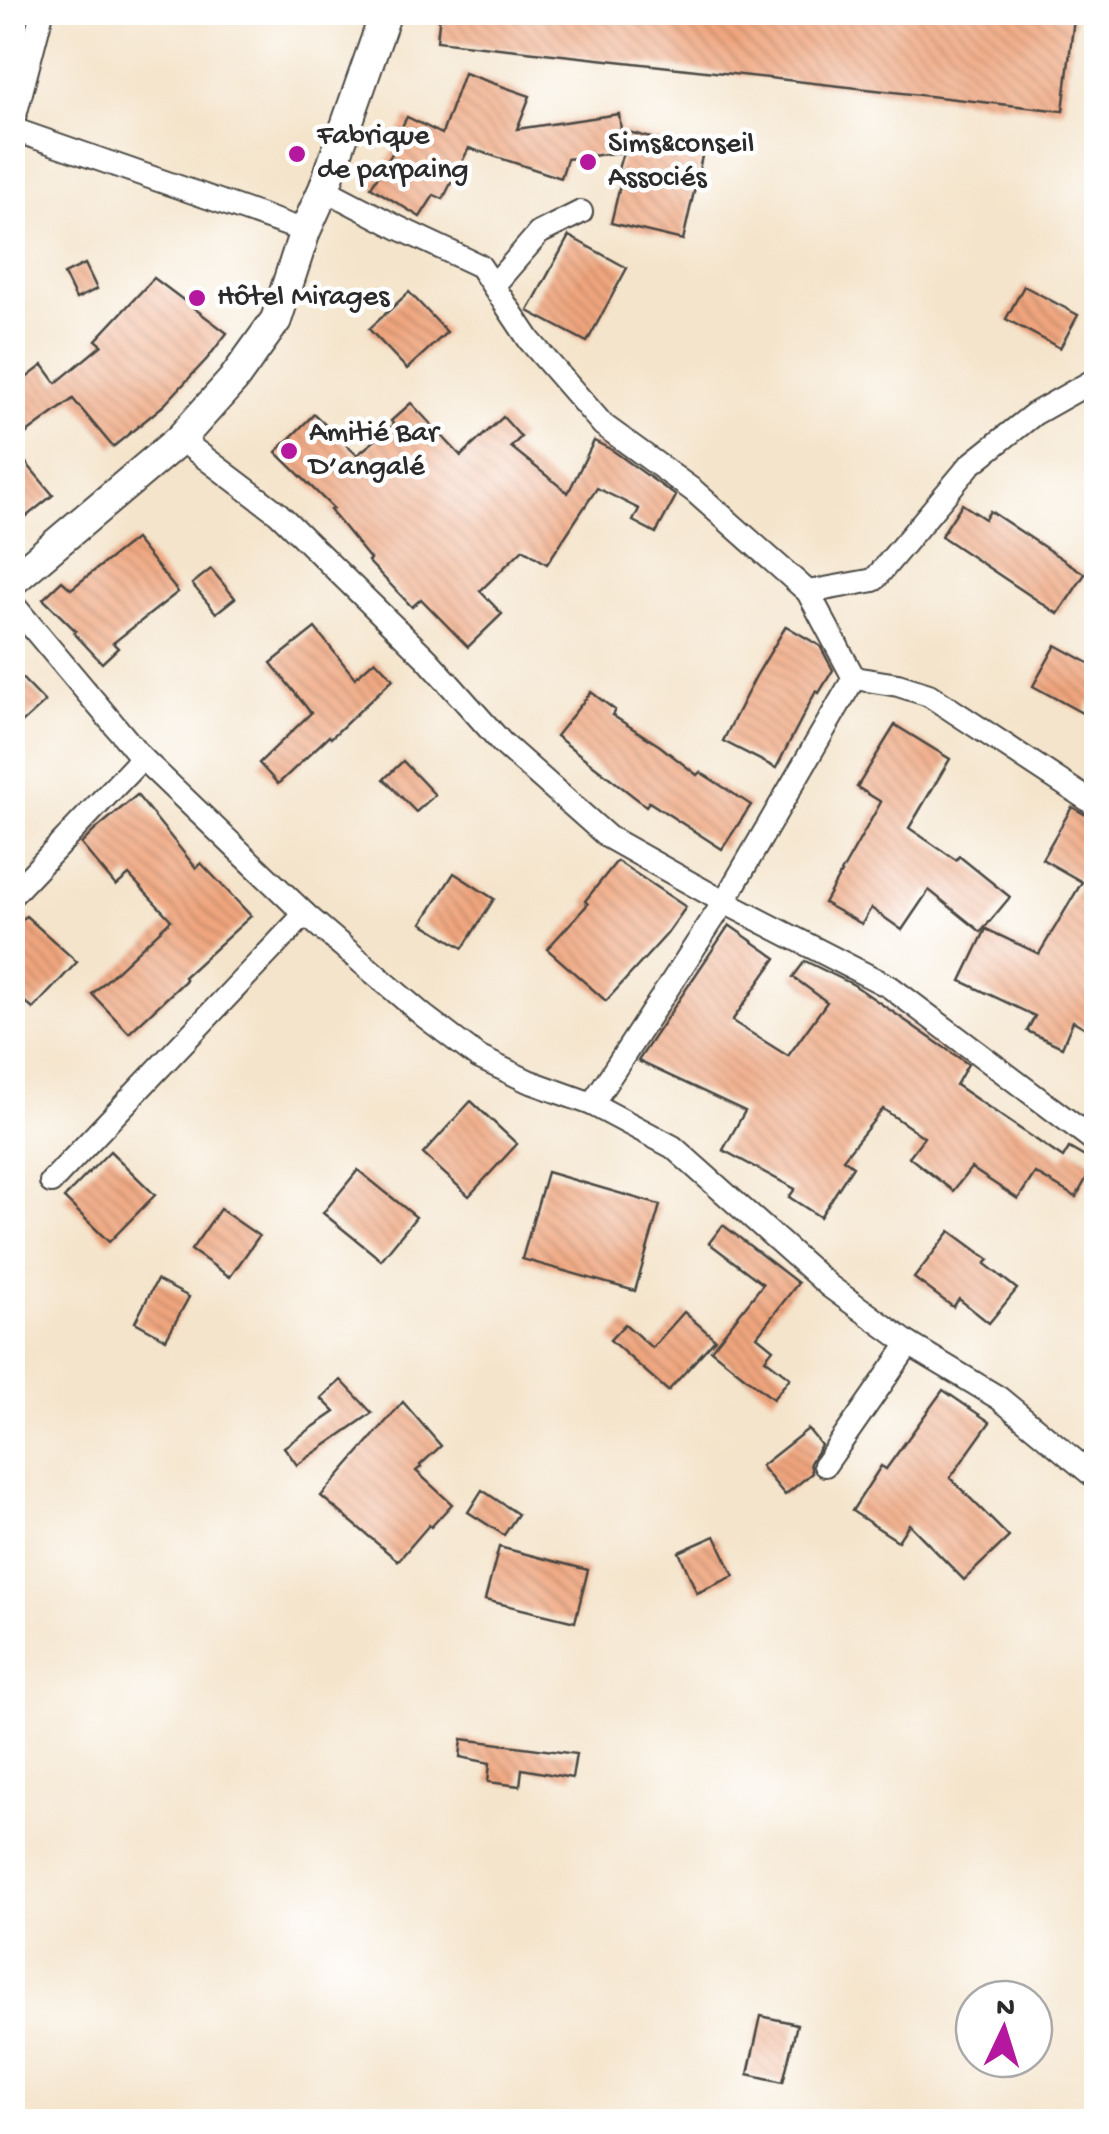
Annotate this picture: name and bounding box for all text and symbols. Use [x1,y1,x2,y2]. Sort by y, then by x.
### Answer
place label: Fabrique de parpaing [316,120,468,189]
place label: Sims&conseil Associés [608,128,754,197]
marker: Fabrique de parpaing [286,143,308,165]
marker: Sims&conseil Associés [577,151,599,173]
place label: Hôtel Mirages [217,281,390,316]
marker: Hôtel Mirages [186,287,208,309]
place label: Amitié Bar D’angalé [307,417,441,486]
marker: Amitié Bar D’angalé [278,440,300,462]
north arrow [954,1979,1054,2079]
text: N [995,1991,1016,2026]

